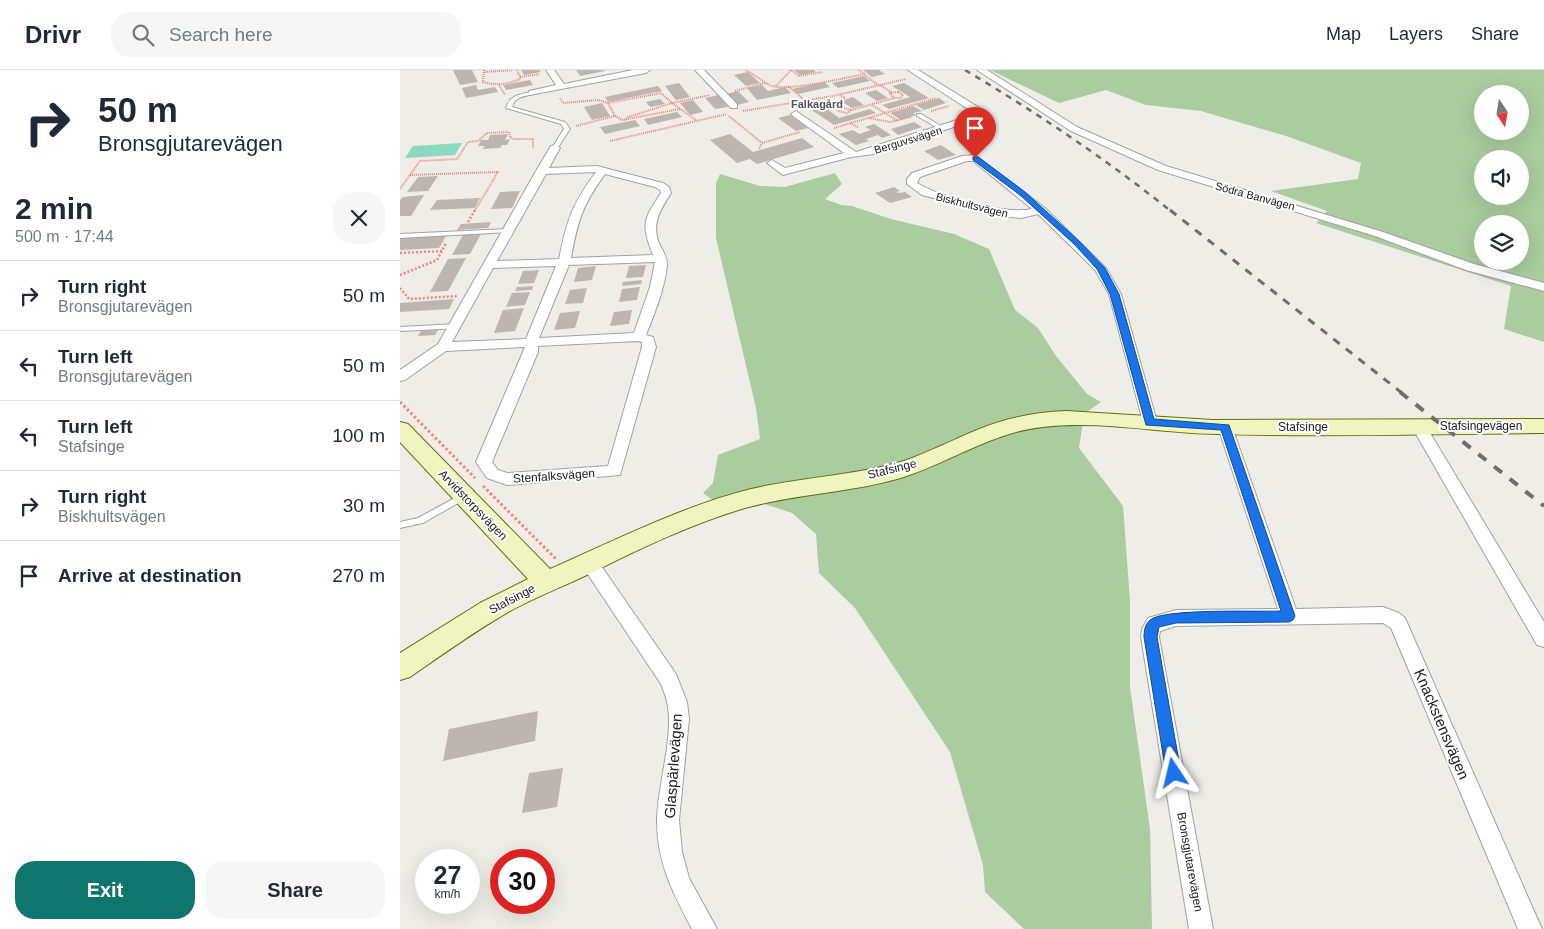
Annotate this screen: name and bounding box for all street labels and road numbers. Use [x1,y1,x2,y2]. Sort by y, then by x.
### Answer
street label: Berguvsvägen [873,124,943,156]
street label: Södra Banvägen [1214,180,1296,212]
street label: Biskhultsvägen [935,190,1009,220]
street label: Stafsingevägen [1440,419,1522,433]
street label: Stafsinge [1278,420,1328,434]
street label: Stafsinge [866,456,918,482]
street label: Stenfalksvägen [513,466,595,486]
street label: Arvidstorpsvägen [436,467,510,543]
street label: Stafsinge [487,581,538,617]
street label: Knackstensvägen [1411,666,1473,782]
street label: Glaspärlevägen [661,713,685,819]
street label: Bronsgjutarevägen [1174,811,1206,913]

